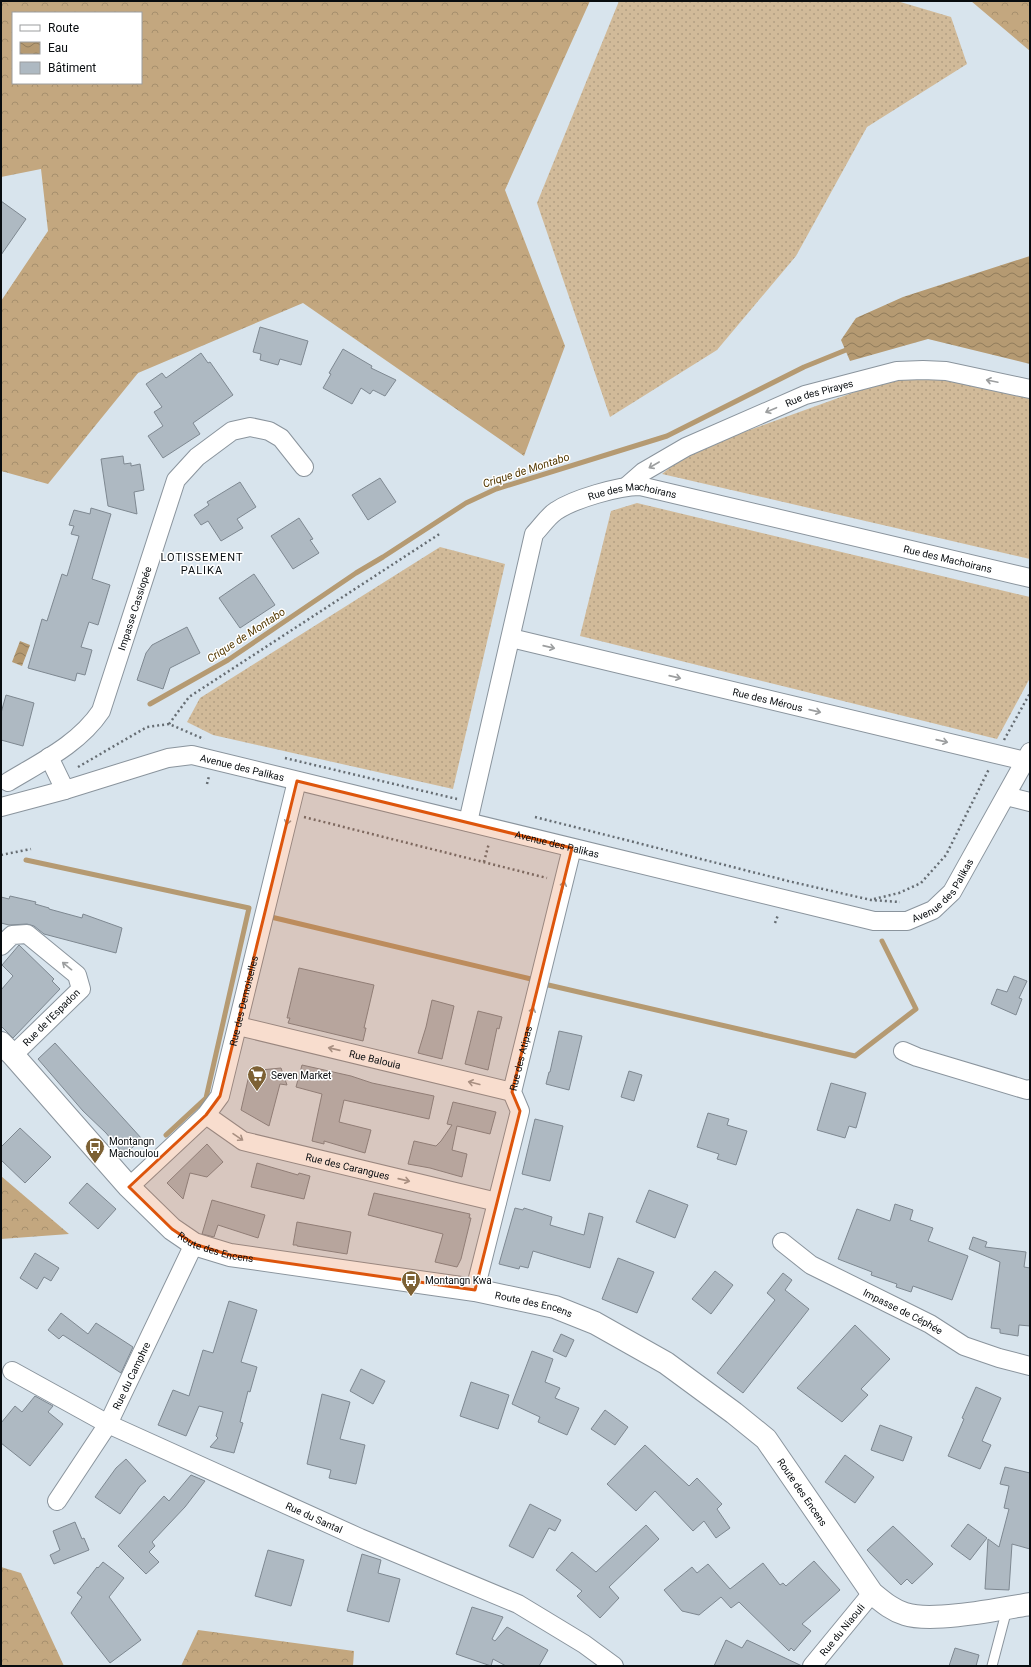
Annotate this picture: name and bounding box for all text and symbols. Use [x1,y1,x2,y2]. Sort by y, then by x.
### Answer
legend [12,12,142,84]
text: Route [48,21,79,35]
text: Eau [48,41,68,55]
text: Bâtiment [48,61,96,75]
one-way arrow [986,377,999,385]
street label: Rue des Pirayes [784,378,854,409]
one-way arrow [766,407,778,414]
water label: Crique de Montabo [481,450,571,491]
one-way arrow [648,462,660,470]
street label: Rue des Machoirans [587,481,678,502]
street label: Rue des Machoirans [902,543,993,575]
district label: LOTISSEMENT PALIKA [161,551,243,577]
street label: Impasse Cassiopée [116,565,154,652]
water label: Crique de Montabo [205,605,288,666]
one-way arrow [542,644,555,652]
one-way arrow [668,674,681,682]
street label: Rue des Mérous [731,686,804,714]
one-way arrow [808,707,821,715]
one-way arrow [935,738,948,745]
street label: Avenue des Palikas [199,752,285,783]
one-way arrow [284,812,291,825]
street label: Avenue des Palikas [514,829,600,860]
street label: Avenue des Palikas [910,857,975,924]
one-way arrow [560,881,567,894]
street label: Rue des Demoiselles [227,955,260,1047]
one-way arrow [61,962,72,970]
street label: Rue de l'Espadon [21,987,82,1048]
one-way arrow [528,1007,536,1020]
street label: Rue des Atipas [508,1025,534,1092]
one-way arrow [328,1044,341,1052]
street label: Rue Balouia [348,1048,402,1071]
supermarket icon: Seven Market [246,1064,268,1092]
place label: Seven Market [271,1070,331,1081]
one-way arrow [468,1078,481,1086]
one-way arrow [232,1133,243,1141]
bus stop icon: Montangn Machoulou [84,1136,106,1164]
place label: Montangn Machoulou [109,1136,159,1159]
street label: Rue des Carangues [305,1151,391,1182]
one-way arrow [397,1176,410,1184]
street label: Route des Encens [176,1230,254,1264]
bus stop icon: Montangn Kwa [400,1269,422,1297]
place label: Montangn Kwa [425,1275,492,1286]
street label: Impasse de Céphée [861,1287,945,1337]
street label: Route des Encens [494,1289,574,1319]
street label: Rue du Camphre [111,1340,152,1411]
street label: Route des Encens [775,1456,829,1528]
street label: Rue du Santal [284,1500,344,1535]
street label: Rue du Niaouli [818,1602,867,1658]

